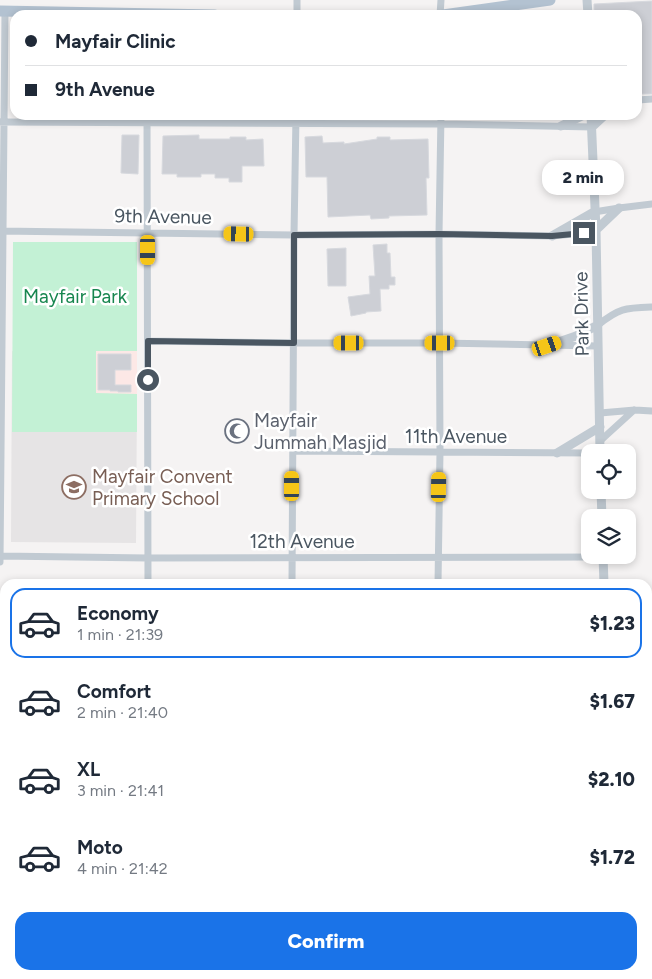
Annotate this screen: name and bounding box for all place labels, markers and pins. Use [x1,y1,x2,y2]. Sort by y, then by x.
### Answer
place label: Mayfair Jummah Masjid [254,409,387,454]
mosque icon: Mayfair Jummah Masjid [224,418,250,444]
place label: Mayfair Convent Primary School [92,465,233,510]
school or university icon: Mayfair Convent Primary School [61,474,87,500]

